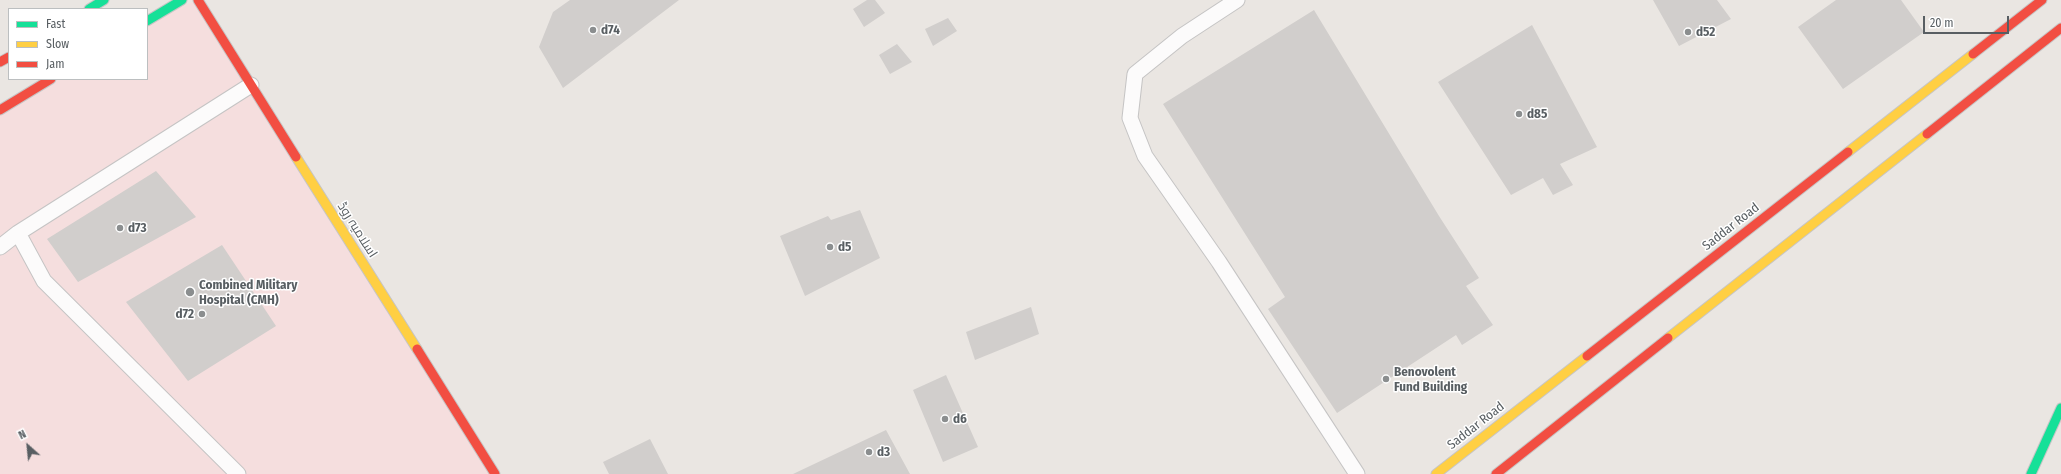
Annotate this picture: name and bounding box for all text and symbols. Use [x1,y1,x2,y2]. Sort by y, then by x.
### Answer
legend [8,8,148,80]
scale bar [1925,8,2011,34]
text: 20 m [1930,16,1954,30]
text: Fast [46,17,65,31]
place label: d74 [601,22,620,38]
place label: d52 [1696,24,1715,40]
marker: d74 [588,25,598,35]
marker: d52 [1683,27,1693,37]
text: Slow [46,37,69,51]
text: Jam [46,57,64,71]
place label: d85 [1527,106,1547,122]
marker: d85 [1514,109,1524,119]
street label: اسلامیہ روڈ [334,199,380,261]
street label: Saddar Road [1700,200,1762,254]
place label: d73 [128,220,147,236]
marker: d73 [115,223,125,233]
place label: d5 [838,239,851,255]
marker: d5 [825,242,835,252]
place label: Combined Military Hospital (CMH) [199,277,298,308]
marker: Combined Military Hospital (CMH) [184,286,196,298]
place label: d72 [175,306,194,322]
marker: d72 [197,309,207,319]
place label: Benovolent Fund Building [1394,364,1467,395]
marker: Benovolent Fund Building [1381,374,1391,384]
street label: Saddar Road [1445,399,1507,453]
place label: d6 [953,411,967,427]
marker: d6 [940,414,950,424]
north arrow [8,426,48,466]
text: N [16,428,28,442]
place label: d3 [877,444,890,460]
marker: d3 [864,447,874,457]

